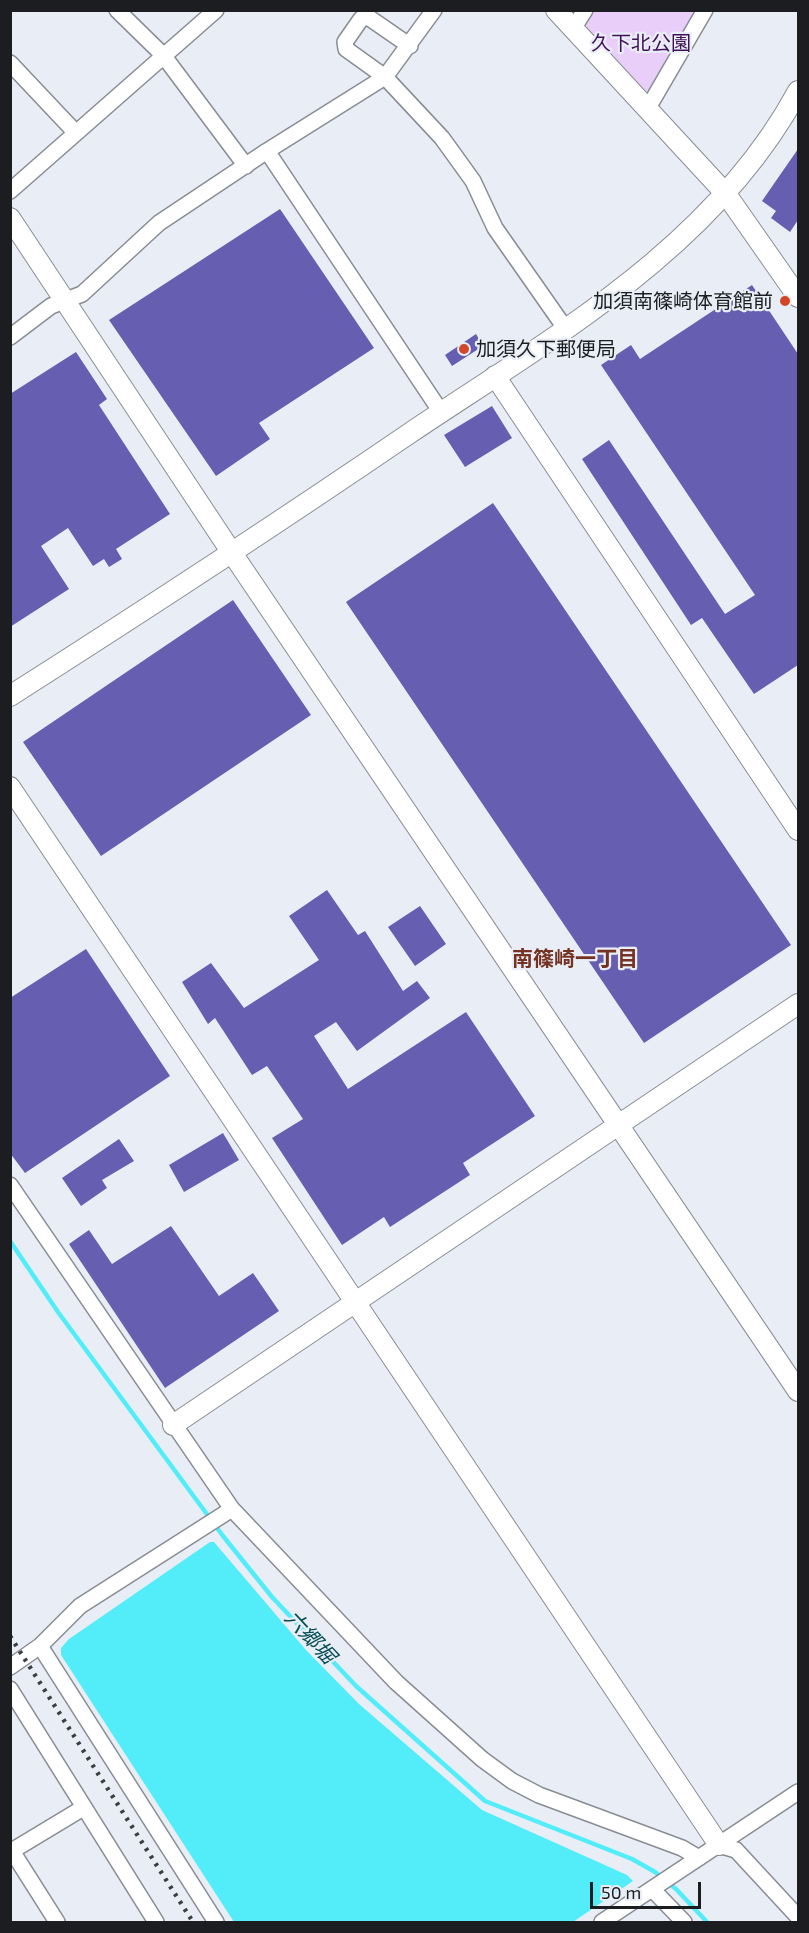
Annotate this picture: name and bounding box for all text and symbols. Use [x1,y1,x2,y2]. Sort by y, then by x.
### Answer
park label: 久下北公園 [591,31,691,55]
place label: 加須南篠崎体育館前 [593,289,773,313]
marker: 加須南篠崎体育館前 [778,294,792,308]
place label: 加須久下郵便局 [476,337,616,361]
marker: 加須久下郵便局 [457,342,471,356]
district label: 南篠崎一丁目 [512,946,638,972]
water label: 六郷堀 [279,1605,341,1669]
scale bar [593,1870,704,1908]
text: 50 m [601,1881,641,1903]

